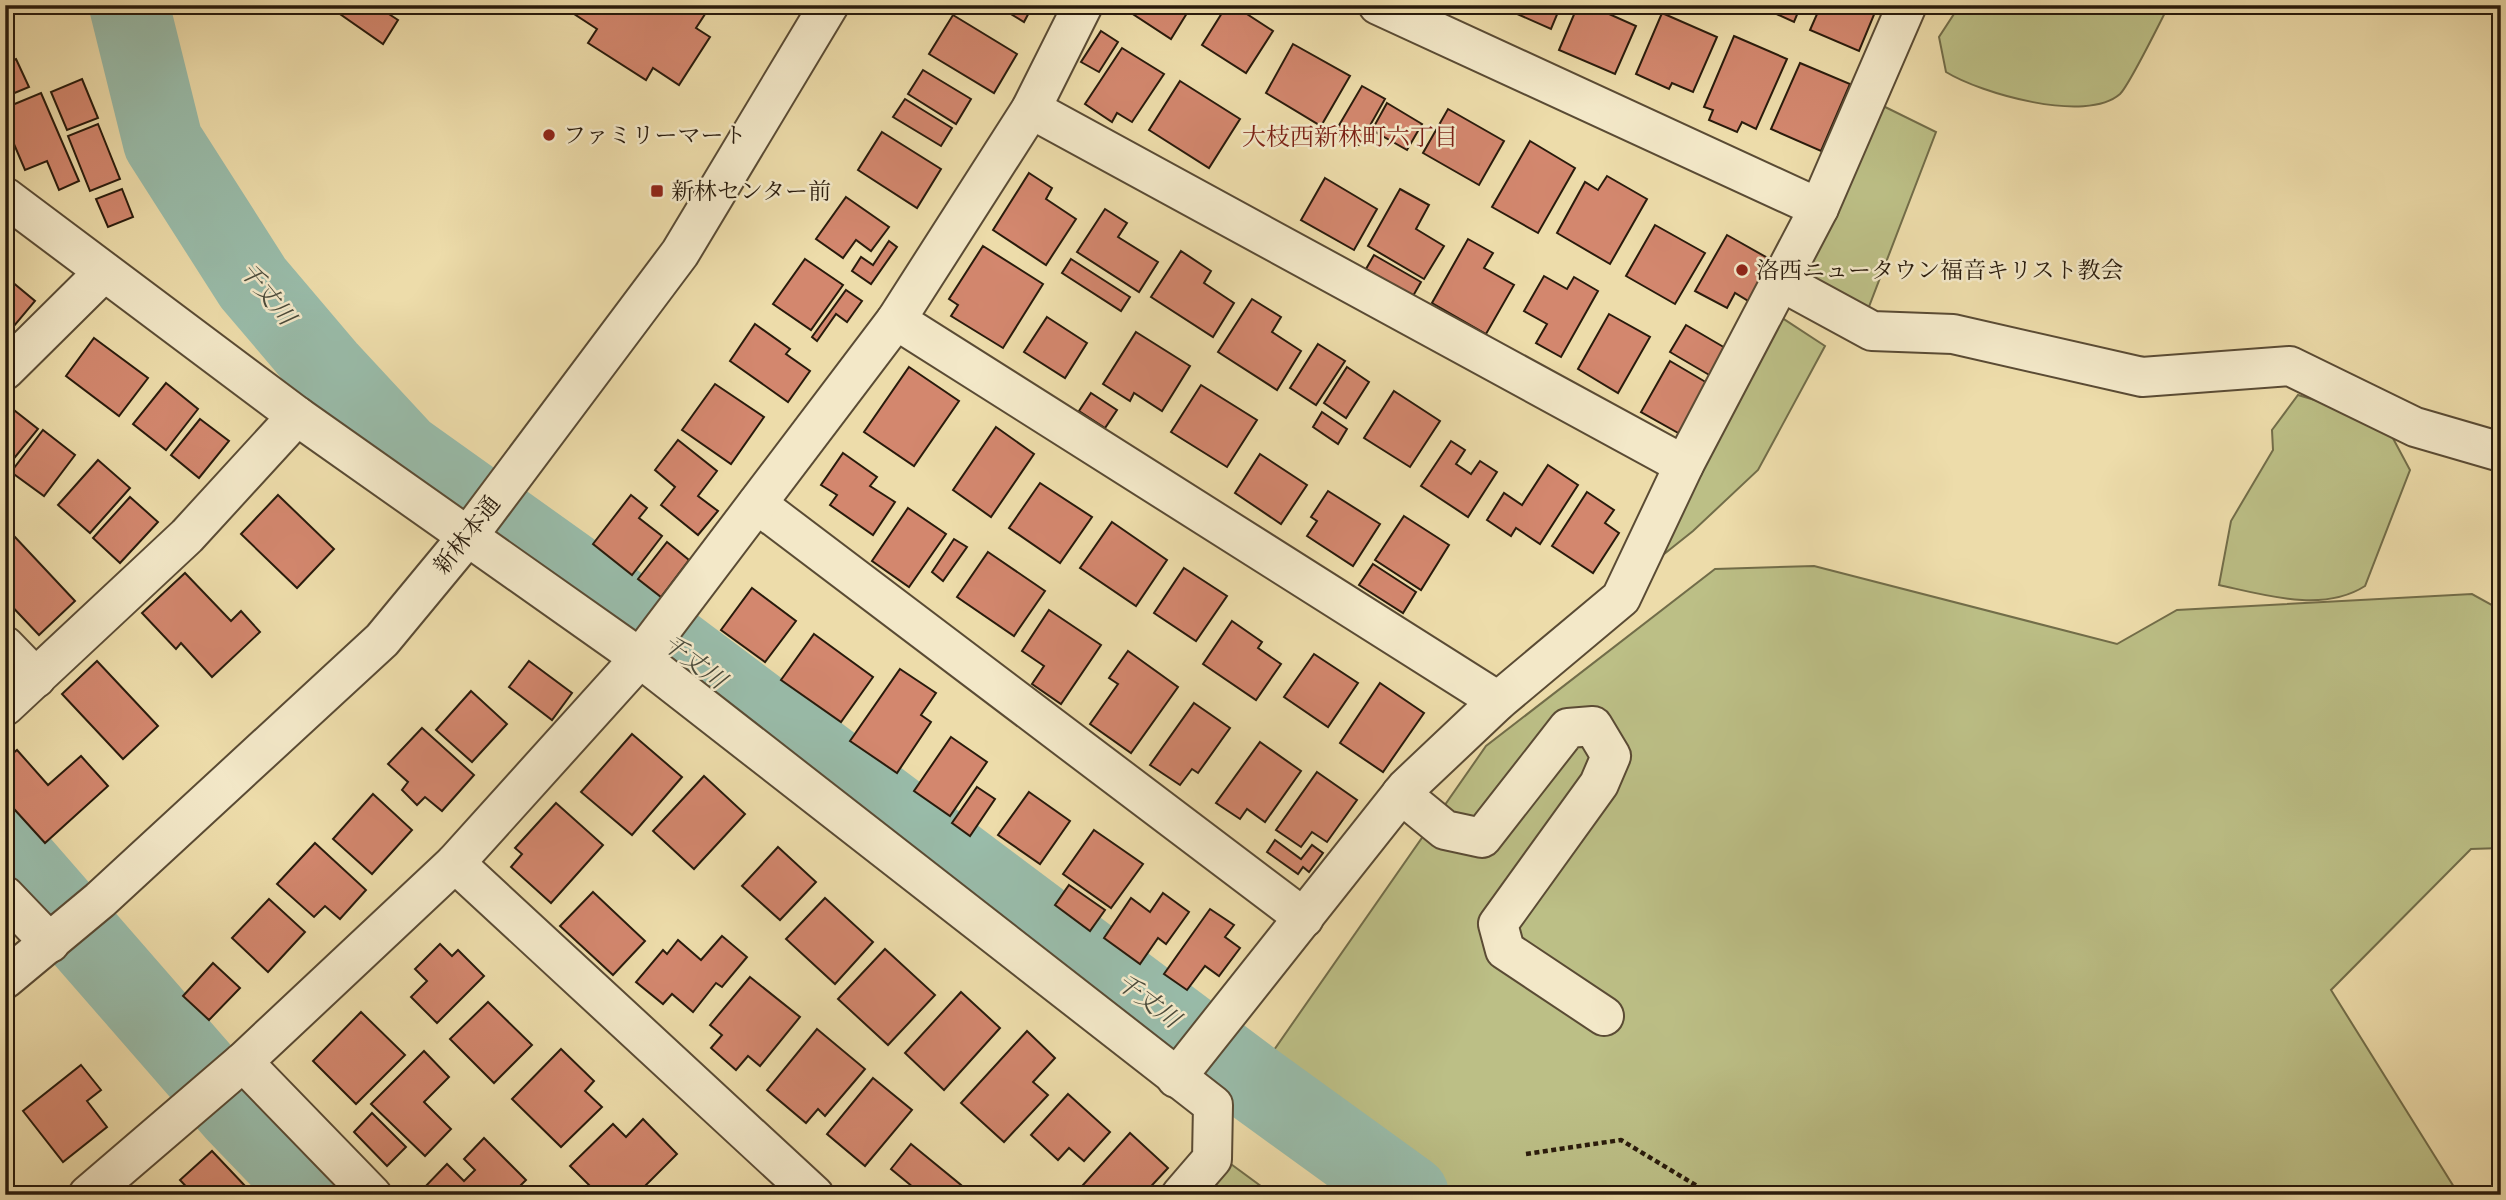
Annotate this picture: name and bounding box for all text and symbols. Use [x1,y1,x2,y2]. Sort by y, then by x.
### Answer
place label: ファミリーマート [563,120,747,151]
district label: 大枝西新林町六丁目 [1242,121,1458,154]
marker: ファミリーマート [541,127,557,143]
place label: 新林センター前 [671,176,831,207]
marker: 新林センター前 [649,183,665,199]
place label: 洛西ニュータウン福音キリスト教会 [1756,255,2124,286]
water label: 千丈川 [232,256,304,335]
marker: 洛西ニュータウン福音キリスト教会 [1734,262,1750,278]
street label: 新林本通 [426,489,508,581]
water label: 千丈川 [655,627,735,699]
water label: 千丈川 [1109,966,1189,1038]

